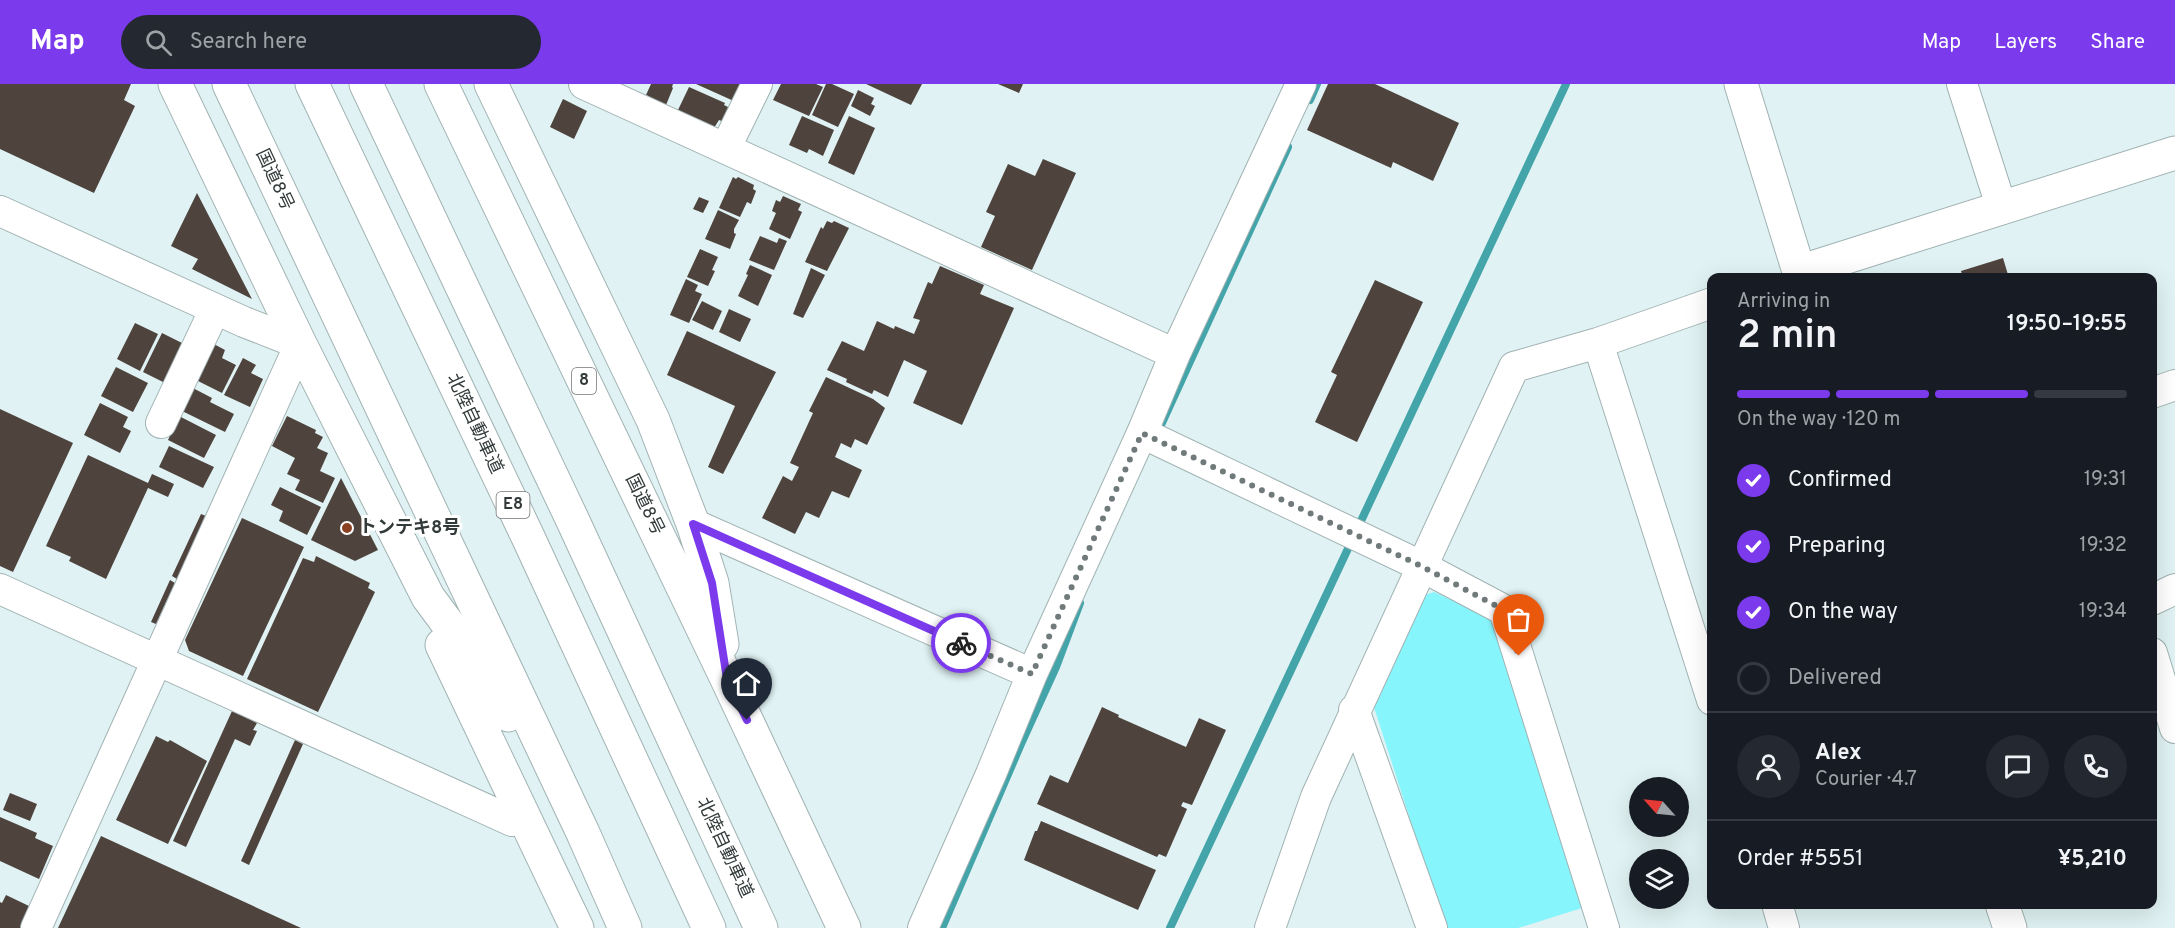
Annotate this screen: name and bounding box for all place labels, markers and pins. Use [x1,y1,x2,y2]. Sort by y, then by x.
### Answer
place label: トンテキ8号 [359,517,460,540]
marker: トンテキ8号 [340,521,354,535]
pin [1493,594,1544,656]
pin [721,658,772,720]

